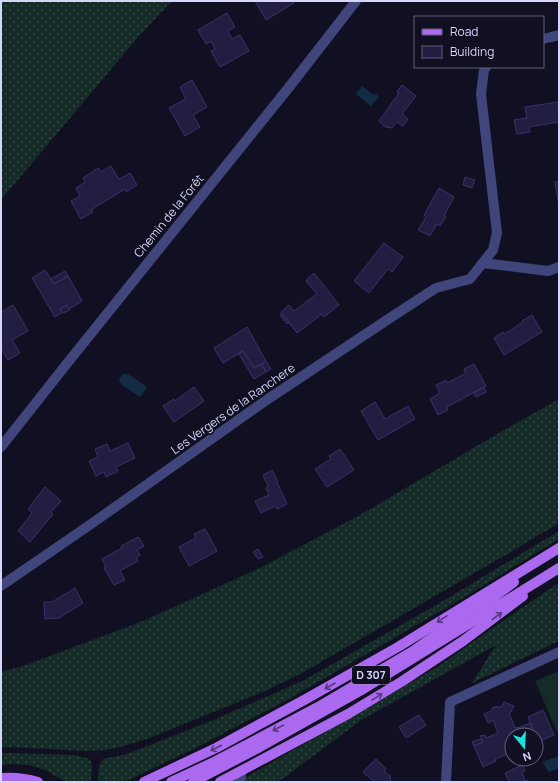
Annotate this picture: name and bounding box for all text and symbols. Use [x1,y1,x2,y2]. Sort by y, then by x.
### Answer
legend [414,16,544,68]
text: Road [450,23,478,40]
text: Building [450,43,494,60]
street label: Chemin de la Forêt [130,170,208,261]
street label: Les Vergers de la Ranchere [167,359,298,458]
one-way arrow [491,612,502,620]
one-way arrow [436,616,448,624]
road number: D 307 [352,666,390,684]
one-way arrow [324,682,336,690]
one-way arrow [371,692,383,700]
one-way arrow [273,724,285,732]
north arrow [504,727,544,767]
one-way arrow [210,744,222,752]
text: N [521,749,533,765]

